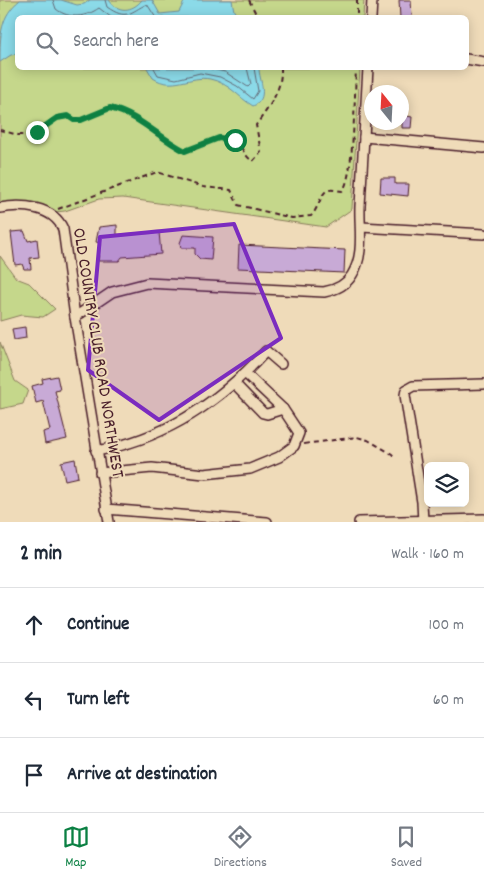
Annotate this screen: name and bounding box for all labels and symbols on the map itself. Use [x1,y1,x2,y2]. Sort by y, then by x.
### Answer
north arrow [364,85,409,130]
route end [26,121,49,144]
route start [224,129,247,152]
street label: OLD COUNTRY CLUB ROAD NORTHWEST [65,226,129,480]

